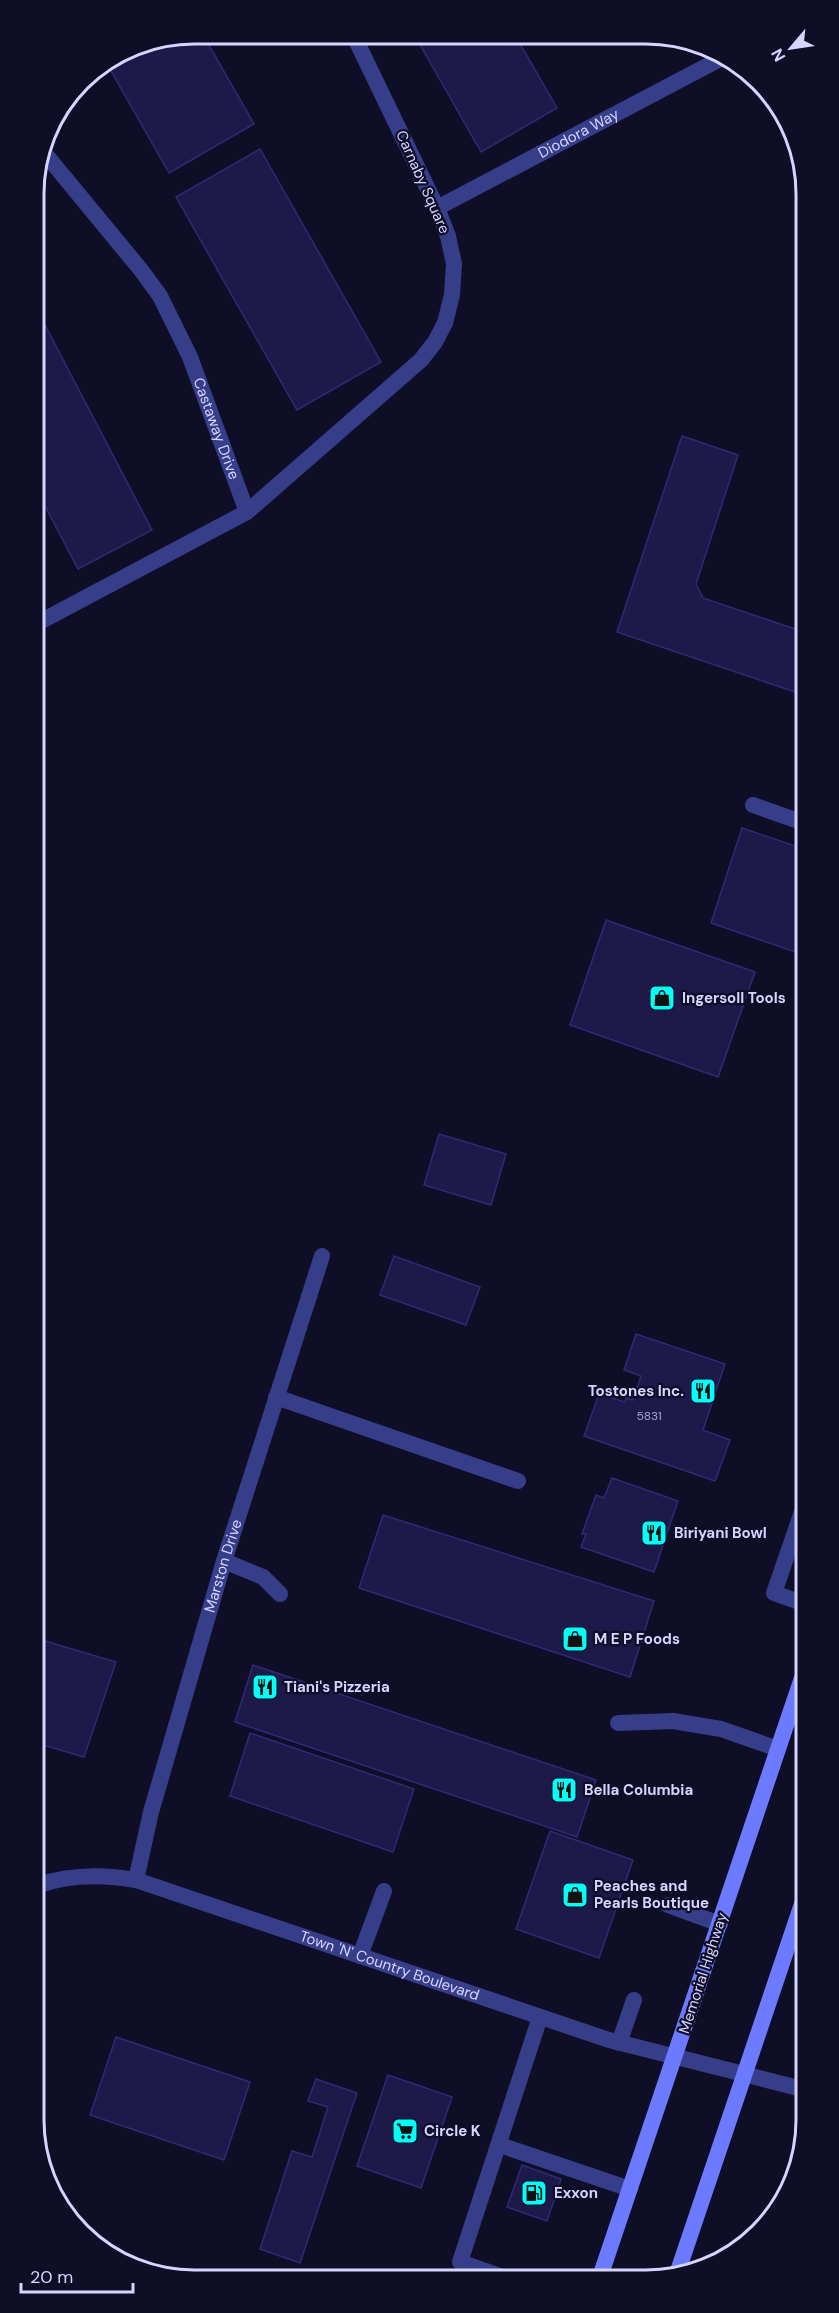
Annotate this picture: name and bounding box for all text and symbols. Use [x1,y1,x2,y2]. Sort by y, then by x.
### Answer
north arrow [761,18,821,78]
text: N [766,45,790,65]
street label: Diodora Way [535,104,623,163]
street label: Carnaby Square [391,127,455,237]
street label: Castaway Drive [188,375,244,482]
shop icon: Ingersoll Tools [647,983,677,1013]
place label: Ingersoll Tools [682,988,786,1008]
restaurant icon: Tostones Inc. [688,1376,718,1406]
place label: Tostones Inc. [588,1381,684,1401]
house number: 5831 [636,1408,662,1424]
street label: Marston Drive [200,1517,247,1615]
restaurant icon: Biriyani Bowl [639,1518,669,1548]
place label: Biriyani Bowl [674,1523,767,1543]
shop icon: M E P Foods [560,1624,590,1654]
place label: M E P Foods [594,1629,680,1649]
restaurant icon: Tiani's Pizzeria [250,1672,280,1702]
place label: Tiani's Pizzeria [284,1677,390,1697]
restaurant icon: Bella Columbia [549,1775,579,1805]
place label: Bella Columbia [584,1780,693,1800]
place label: Peaches and Pearls Boutique [594,1876,709,1913]
shop icon: Peaches and Pearls Boutique [560,1880,590,1910]
street label: Memorial Highway [674,1909,732,2036]
street label: Town 'N' Country Boulevard [297,1926,482,2005]
supermarket icon: Circle K [390,2116,420,2146]
place label: Circle K [424,2121,481,2141]
fuel station icon: Exxon [519,2178,549,2208]
place label: Exxon [554,2183,598,2203]
scale bar [21,2256,134,2294]
text: 20 m [30,2265,73,2289]

